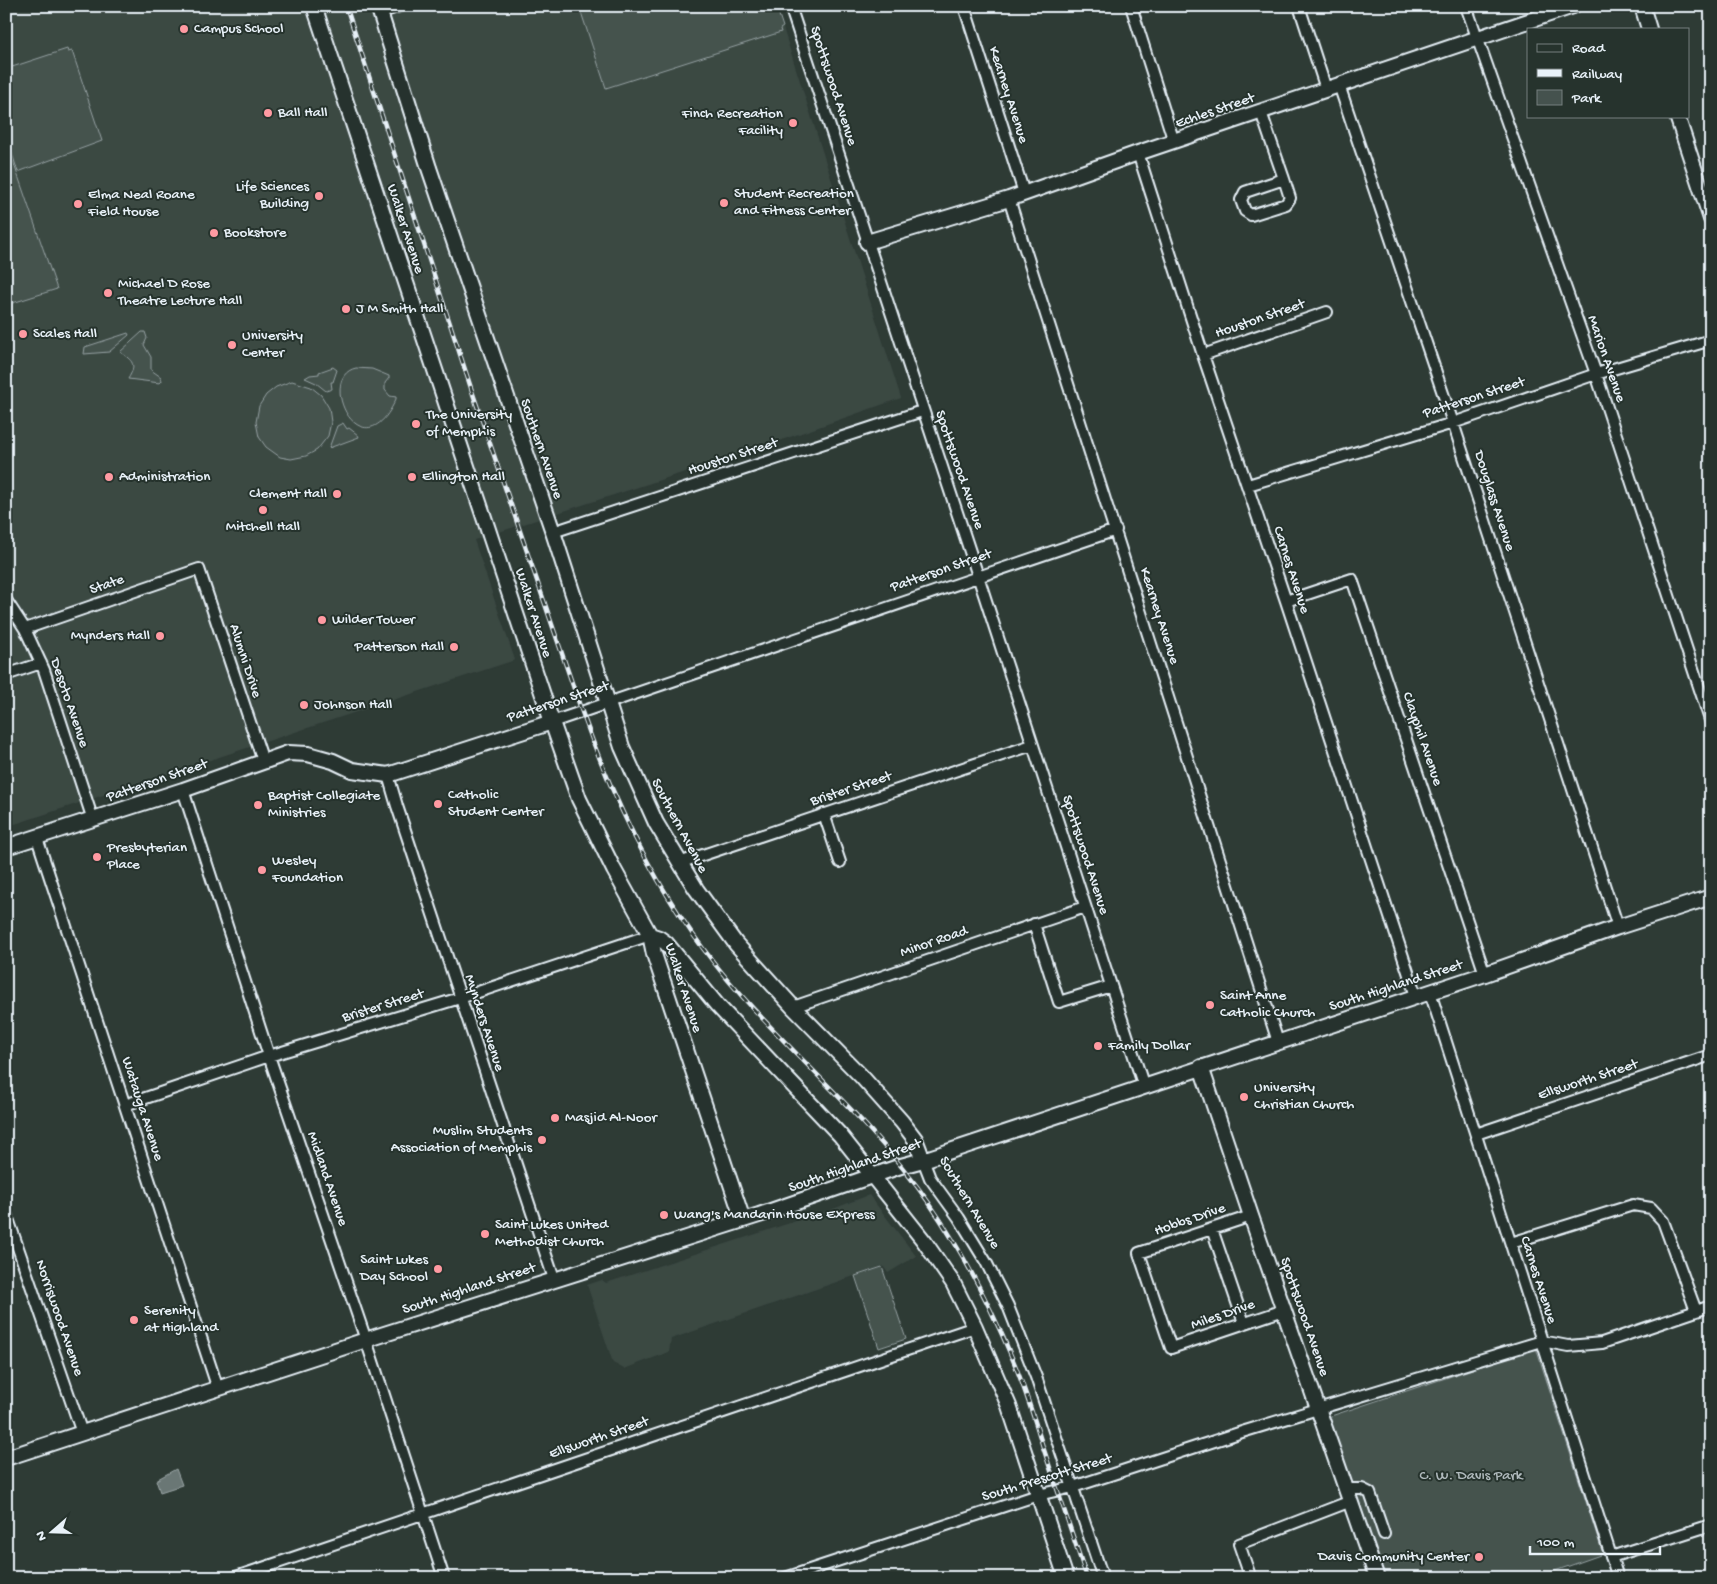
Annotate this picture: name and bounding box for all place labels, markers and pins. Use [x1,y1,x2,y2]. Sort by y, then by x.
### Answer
place label: Campus School [194,20,284,38]
marker: Campus School [178,23,190,35]
place label: Ball Hall [277,104,328,122]
place label: Finch Recreation Facility [681,105,784,140]
marker: Ball Hall [262,107,274,119]
marker: Finch Recreation Facility [787,117,799,129]
place label: Life Sciences Building [236,178,309,213]
place label: Student Recreation and Fitness Center [734,185,854,220]
place label: Elma Neal Roane Field House [87,186,195,221]
marker: Life Sciences Building [313,190,325,202]
marker: Student Recreation and Fitness Center [718,197,730,209]
marker: Elma Neal Roane Field House [72,198,84,210]
place label: Bookstore [223,224,287,242]
marker: Bookstore [208,227,220,239]
place label: Michael D Rose Theatre Lecture Hall [117,275,242,310]
marker: Michael D Rose Theatre Lecture Hall [102,287,114,299]
place label: J M Smith Hall [356,300,444,318]
marker: J M Smith Hall [340,303,352,315]
place label: Scales Hall [33,325,97,343]
place label: University Center [242,327,304,362]
marker: Scales Hall [17,328,29,340]
marker: University Center [226,339,238,351]
place label: The University of Memphis [425,406,513,441]
marker: The University of Memphis [410,418,422,430]
place label: Administration [119,468,211,486]
place label: Ellington Hall [422,468,505,486]
marker: Administration [103,471,115,483]
marker: Ellington Hall [406,471,418,483]
place label: Clement Hall [249,485,327,503]
marker: Clement Hall [331,488,343,500]
marker: Mitchell Hall [257,504,269,516]
place label: Mitchell Hall [226,518,300,536]
place label: Wilder Tower [332,611,417,629]
marker: Wilder Tower [316,614,328,626]
place label: Mynders Hall [71,627,150,645]
marker: Mynders Hall [154,630,166,642]
place label: Patterson Hall [354,638,444,656]
marker: Patterson Hall [448,641,460,653]
place label: Johnson Hall [314,696,392,714]
marker: Johnson Hall [298,699,310,711]
place label: Catholic Student Center [448,786,545,821]
place label: Baptist Collegiate Ministries [267,787,380,822]
marker: Catholic Student Center [432,798,444,810]
marker: Baptist Collegiate Ministries [252,799,264,811]
place label: Presbyterian Place [106,839,187,874]
marker: Presbyterian Place [91,851,103,863]
place label: Wesley Foundation [271,852,343,887]
marker: Wesley Foundation [256,864,268,876]
place label: Saint Anne Catholic Church [1220,987,1315,1022]
marker: Saint Anne Catholic Church [1204,999,1216,1011]
place label: Family Dollar [1107,1037,1192,1055]
marker: Family Dollar [1092,1040,1104,1052]
place label: University Christian Church [1254,1079,1354,1114]
marker: University Christian Church [1238,1091,1250,1103]
place label: Masjid Al-Noor [565,1109,658,1127]
marker: Masjid Al-Noor [549,1112,561,1124]
place label: Muslim Students Association of Memphis [391,1122,532,1157]
marker: Muslim Students Association of Memphis [536,1134,548,1146]
place label: Wang's Mandarin House Express [674,1206,875,1224]
marker: Wang's Mandarin House Express [658,1209,670,1221]
place label: Saint Lukes United Methodist Church [495,1216,609,1251]
marker: Saint Lukes United Methodist Church [479,1228,491,1240]
place label: Saint Lukes Day School [359,1251,428,1286]
marker: Saint Lukes Day School [432,1263,444,1275]
place label: Serenity at Highland [144,1302,219,1337]
marker: Serenity at Highland [128,1314,140,1326]
place label: Davis Community Center [1317,1548,1471,1566]
marker: Davis Community Center [1473,1551,1485,1563]

